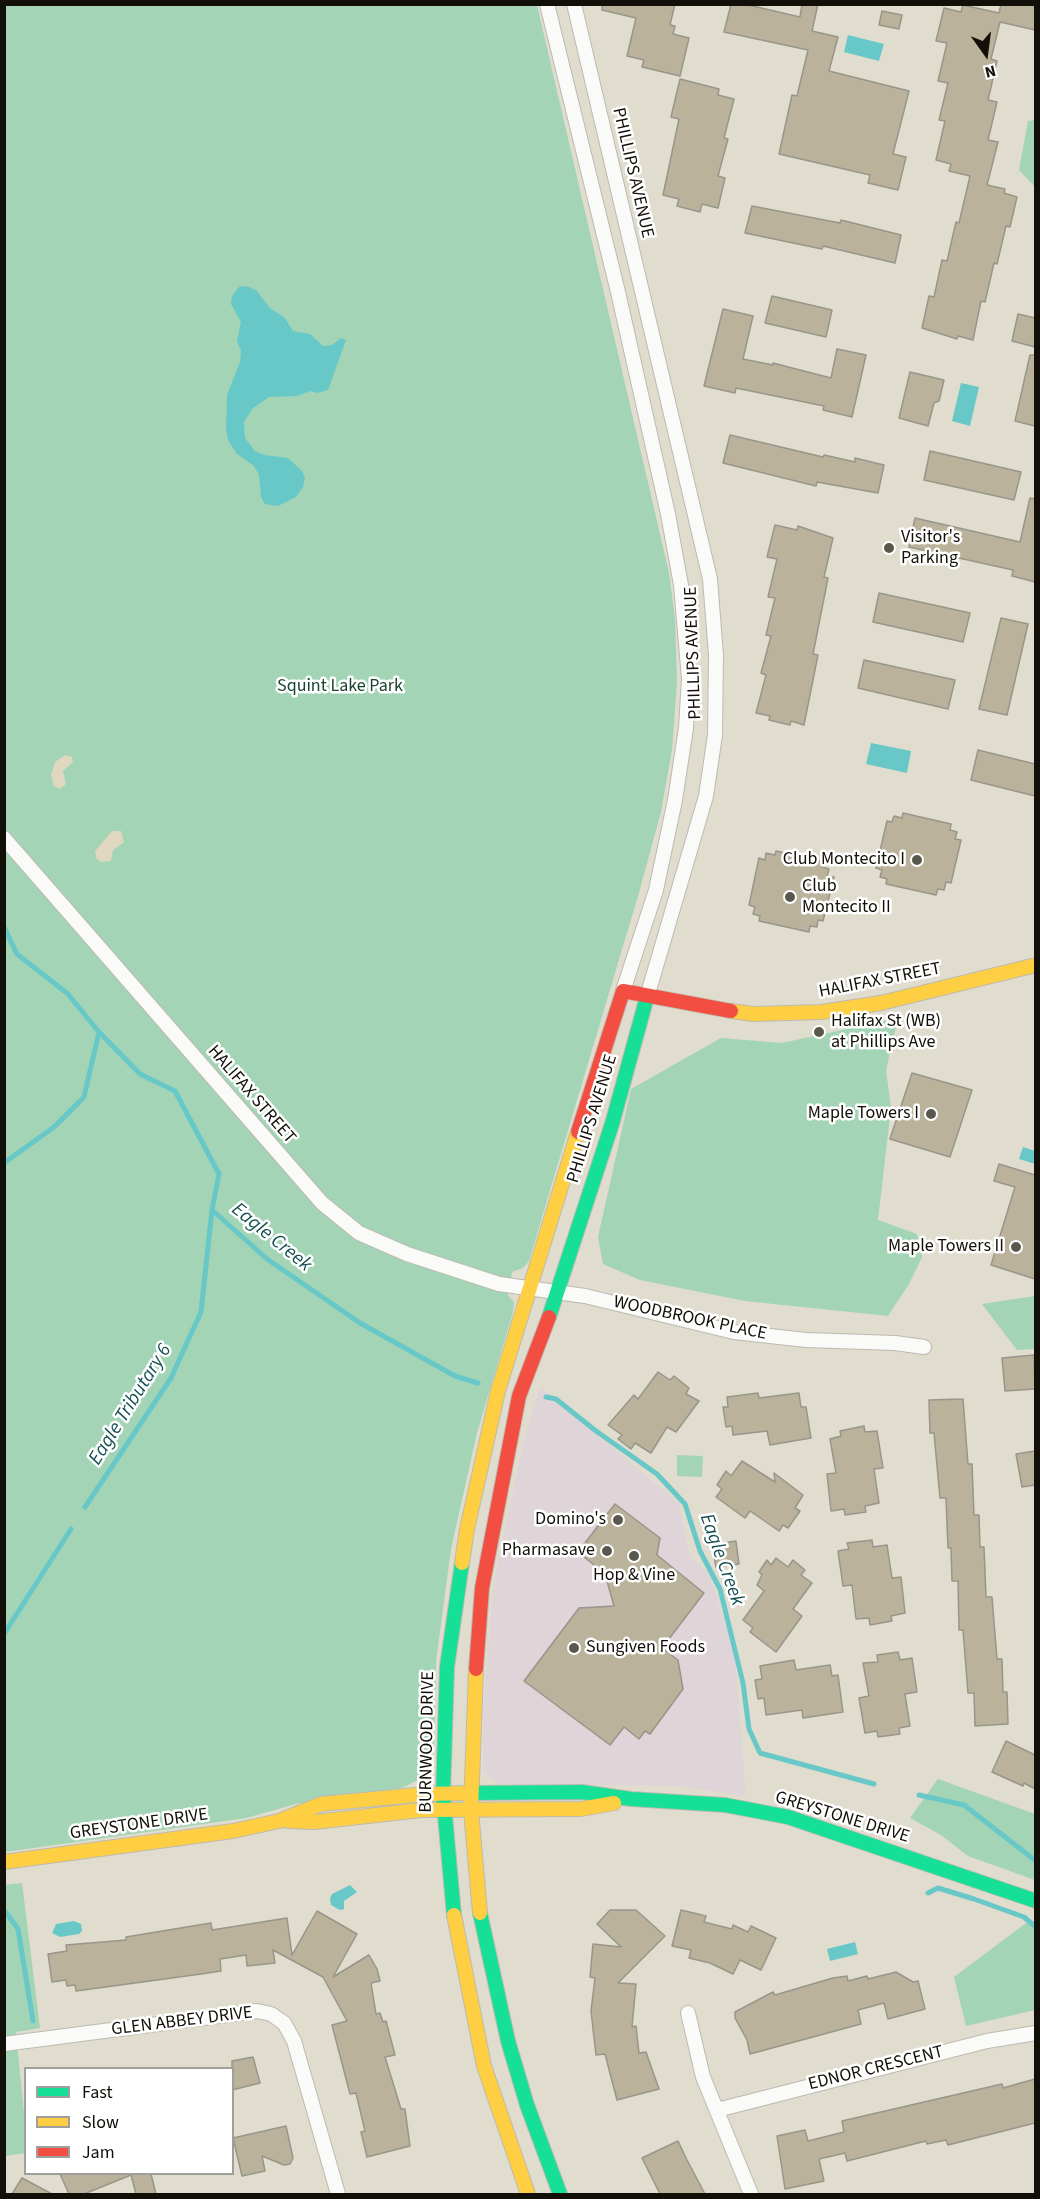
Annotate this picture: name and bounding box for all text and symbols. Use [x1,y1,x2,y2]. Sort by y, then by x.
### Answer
north arrow [956,24,1016,84]
text: N [983,60,998,83]
street label: PHILLIPS AVENUE [607,106,657,240]
place label: Visitor's Parking [901,527,960,570]
marker: Visitor's Parking [882,541,896,555]
street label: PHILLIPS AVENUE [681,586,707,720]
park label: Squint Lake Park [277,676,403,698]
place label: Club Montecito I [783,849,905,871]
marker: Club Montecito I [910,853,924,867]
place label: Club Montecito II [802,876,891,918]
marker: Club Montecito II [783,890,797,904]
street label: HALIFAX STREET [817,959,943,1003]
place label: Halifax St (WB) at Phillips Ave [831,1011,941,1054]
marker: Halifax St (WB) at Phillips Ave [812,1025,826,1039]
street label: HALIFAX STREET [202,1041,300,1149]
street label: PHILLIPS AVENUE [563,1052,623,1186]
place label: Maple Towers I [808,1103,919,1125]
marker: Maple Towers I [924,1107,938,1121]
water label: Eagle Creek [226,1198,316,1278]
place label: Maple Towers II [888,1236,1004,1258]
marker: Maple Towers II [1009,1240,1023,1254]
street label: WOODBROOK PLACE [611,1292,769,1346]
water label: Eagle Tributary 6 [84,1340,178,1470]
place label: Domino's [535,1509,606,1531]
water label: Eagle Creek [693,1511,749,1609]
marker: Domino's [611,1513,625,1527]
place label: Pharmasave [502,1540,595,1562]
marker: Pharmasave [600,1544,614,1558]
marker: Hop & Vine [627,1549,641,1563]
place label: Hop & Vine [593,1565,675,1587]
place label: Sungiven Foods [586,1637,705,1659]
marker: Sungiven Foods [567,1641,581,1655]
street label: BURNWOOD DRIVE [416,1671,440,1813]
street label: GREYSTONE DRIVE [772,1787,912,1849]
street label: GREYSTONE DRIVE [69,1805,209,1845]
street label: GLEN ABBEY DRIVE [110,2003,254,2041]
street label: EDNOR CRESCENT [806,2042,946,2096]
legend [24,2067,234,2175]
text: Fast [82,2080,113,2105]
text: Slow [82,2110,119,2135]
text: Jam [82,2140,115,2165]

